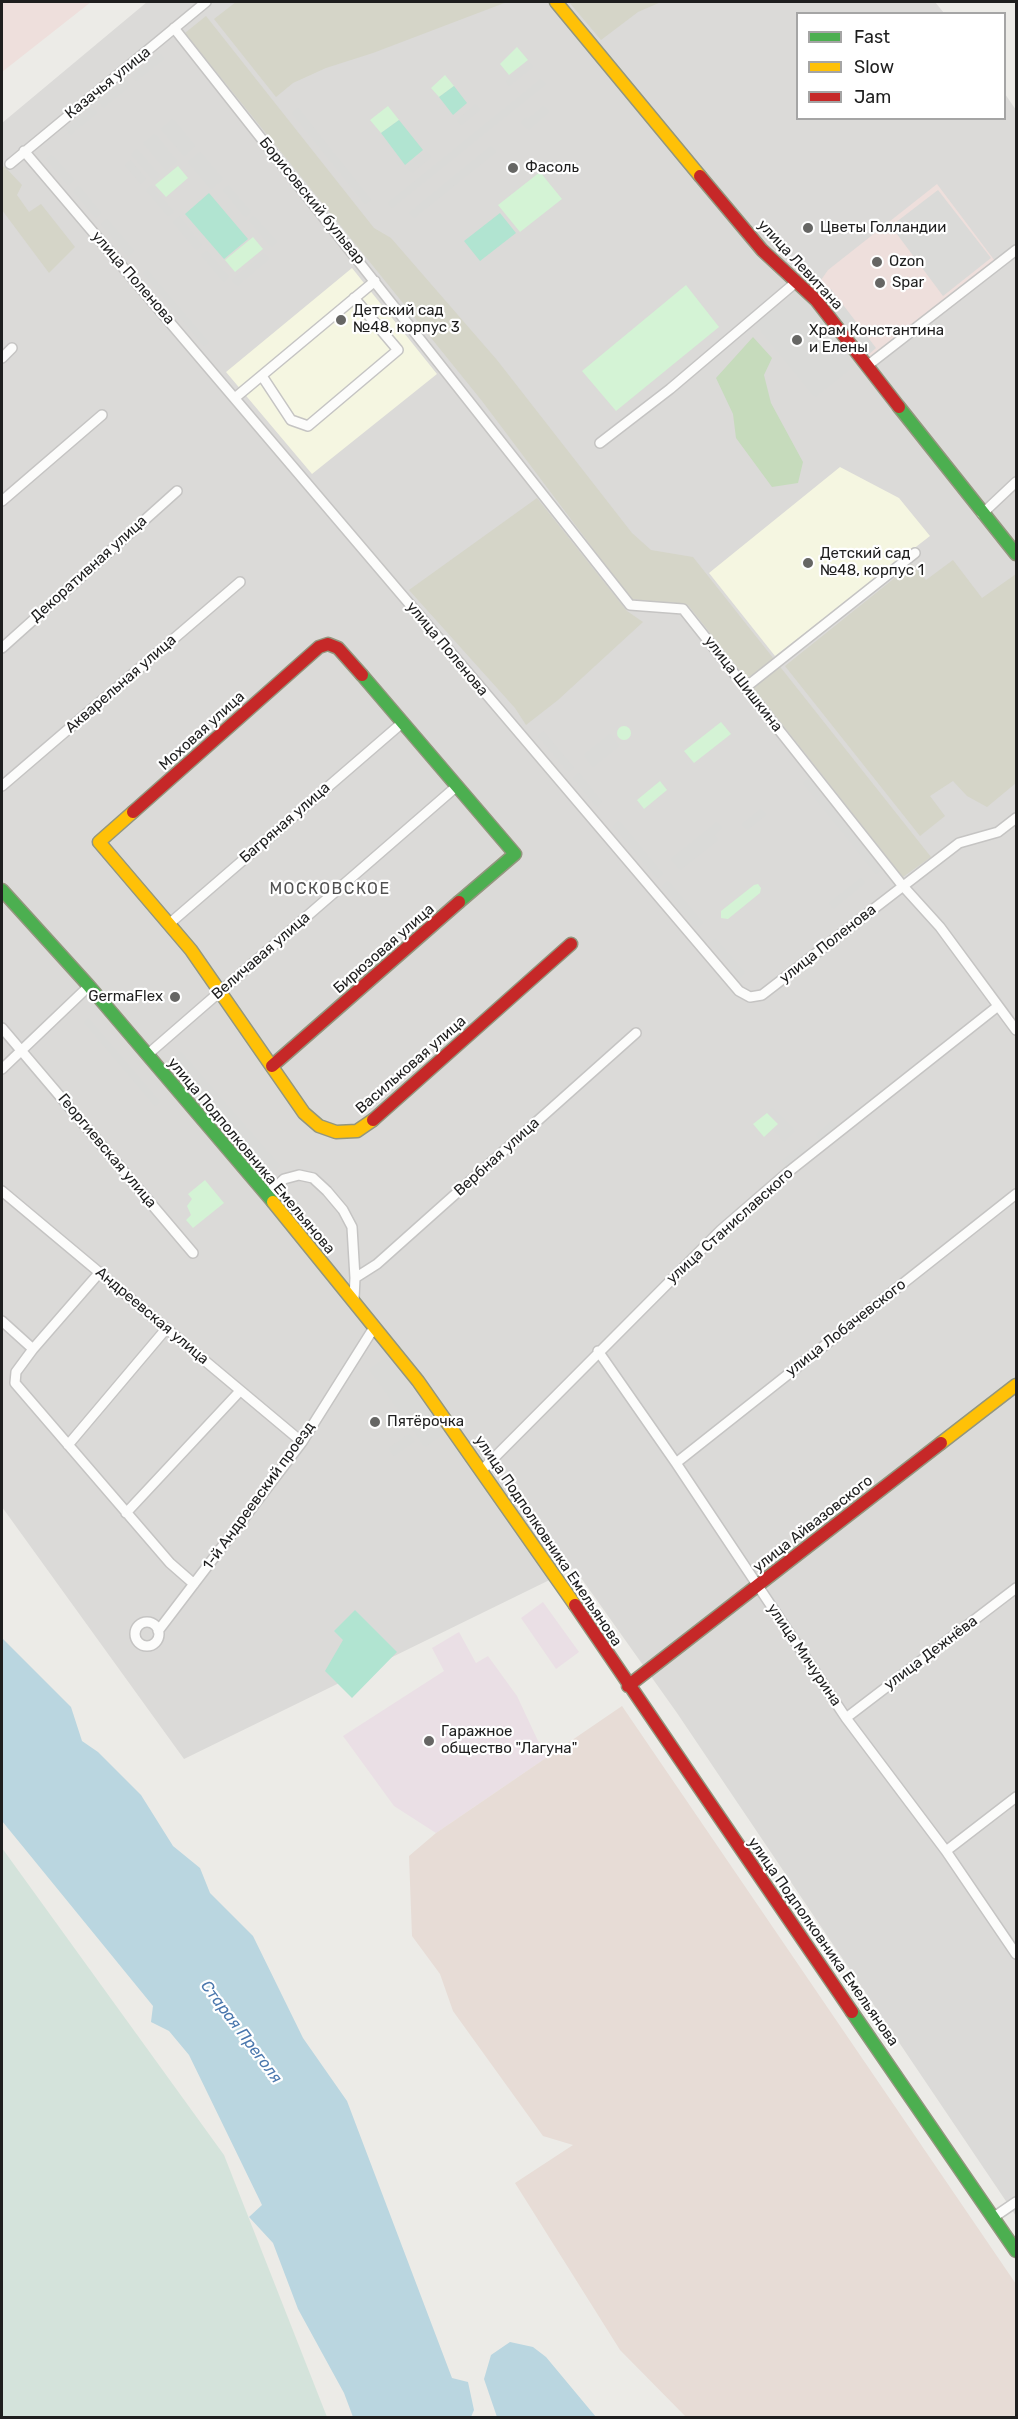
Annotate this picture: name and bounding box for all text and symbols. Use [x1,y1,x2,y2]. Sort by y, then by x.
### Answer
legend [796,12,1006,120]
text: Fast [854,26,890,48]
street label: Казачья улица [62,43,154,123]
text: Slow [854,56,894,78]
text: Jam [854,86,891,108]
street label: Борисовский бульвар [255,134,369,268]
place label: Фасоль [525,159,579,177]
marker: Фасоль [506,161,520,175]
street label: улица Левитана [754,216,846,314]
place label: Цветы Голландии [820,219,946,237]
marker: Цветы Голландии [801,221,815,235]
street label: улица Поленова [88,228,178,328]
place label: Ozon [889,253,924,271]
marker: Ozon [870,255,884,269]
place label: Spar [892,274,924,292]
marker: Spar [873,276,887,290]
place label: Детский сад №48, корпус 3 [353,302,460,337]
marker: Детский сад №48, корпус 3 [334,313,348,327]
place label: Храм Константина и Елены [809,322,944,357]
marker: Храм Константина и Елены [790,333,804,347]
street label: Декоративная улица [27,512,151,626]
place label: Детский сад №48, корпус 1 [820,545,924,580]
marker: Детский сад №48, корпус 1 [801,556,815,570]
street label: улица Поленова [402,598,492,700]
street label: Акварельная улица [62,631,180,737]
street label: улица Шишкина [700,632,786,736]
street label: Моховая улица [156,688,248,774]
street label: Багряная улица [236,779,334,867]
district label: МОСКОВСКОЕ [269,879,391,899]
street label: Бирюзовая улица [330,900,438,998]
street label: улица Поленова [776,901,880,987]
street label: Величавая улица [208,908,314,1004]
place label: GermaFlex [88,988,163,1006]
marker: GermaFlex [168,990,182,1004]
street label: Васильковая улица [352,1012,470,1118]
street label: улица Подполковника Емельянова [164,1054,338,1258]
street label: Георгиевская улица [54,1090,160,1212]
street label: Вербная улица [451,1114,543,1200]
street label: улица Станиславского [663,1164,797,1288]
street label: Андреевская улица [92,1263,212,1369]
street label: улица Лобачевского [782,1275,910,1381]
place label: Пятёрочка [387,1413,464,1431]
marker: Пятёрочка [368,1415,382,1429]
street label: 1-й Андреевский проезд [199,1418,319,1574]
street label: улица Подполковника Емельянова [470,1432,626,1650]
street label: улица Айвазовского [750,1472,876,1576]
street label: улица Мичурина [763,1600,845,1710]
street label: улица Дежнёва [881,1612,981,1694]
place label: Гаражное общество "Лагуна" [441,1723,577,1758]
marker: Гаражное общество "Лагуна" [422,1734,436,1748]
street label: улица Подполковника Емельянова [744,1834,902,2050]
water label: Старая Преголя [196,1977,286,2087]

